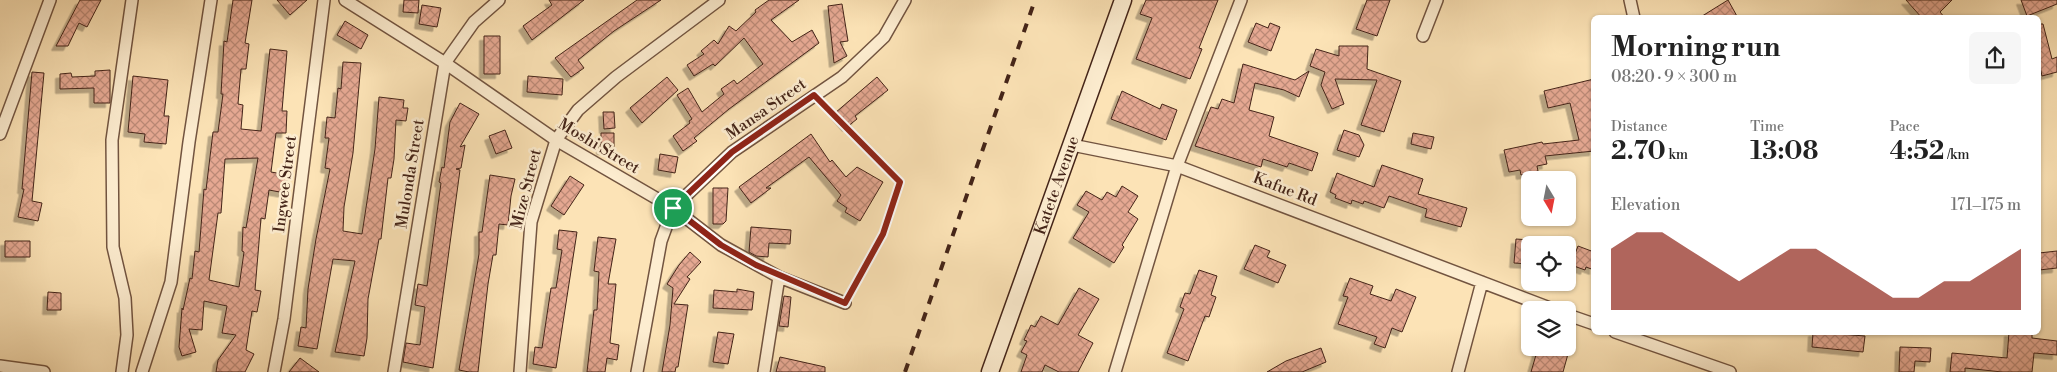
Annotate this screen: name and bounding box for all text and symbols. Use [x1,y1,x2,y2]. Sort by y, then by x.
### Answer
text: Morning run [1611,30,1780,65]
button: share [1969,32,2021,84]
text: 08:20 · 9 × 300 m [1611,67,1737,87]
street label: Mansa Street [722,74,810,144]
street label: Moshi Street [555,114,644,178]
street label: Mulonda Street [391,118,429,230]
text: Distance [1611,118,1668,136]
text: Time [1750,118,1784,136]
text: Pace [1890,118,1920,136]
street label: Katete Avenue [1030,133,1084,238]
street label: Ingwee Street [269,134,301,234]
text: 2.70 [1611,136,1666,167]
text: 13:08 [1750,136,1818,167]
text: 4:52 [1890,136,1944,167]
text: km [1666,146,1688,164]
text: /km [1944,146,1970,164]
street label: Mize Street [506,147,546,231]
street label: Kafue Rd [1250,168,1320,210]
north arrow [1521,171,1576,226]
map controls [1521,171,1576,356]
pin [652,187,694,229]
icon: arrive [659,194,687,222]
text: Elevation [1611,195,1680,215]
text: 171–175 m [1951,195,2021,215]
button: locate [1521,236,1576,291]
button: layers [1521,301,1576,356]

